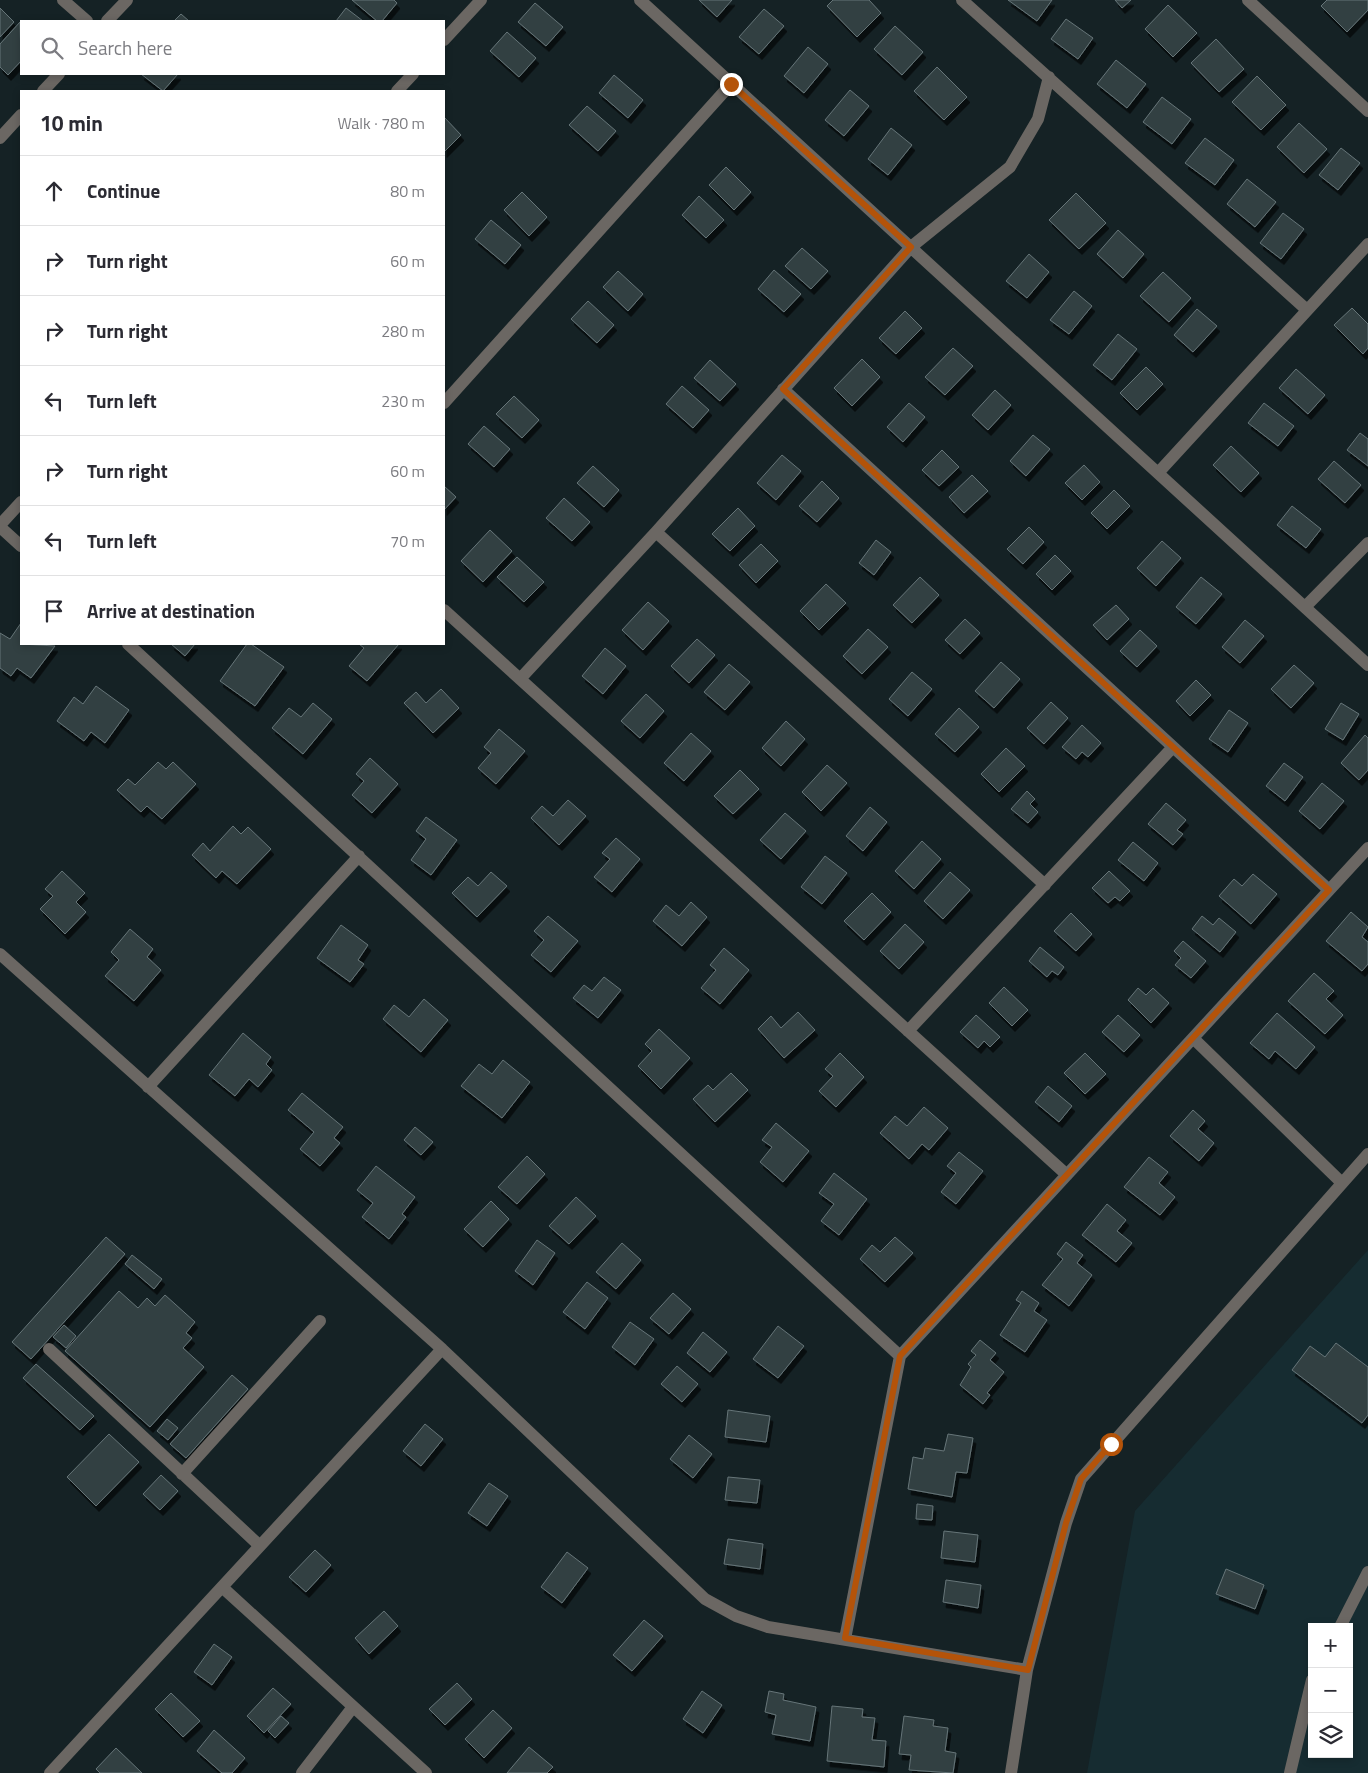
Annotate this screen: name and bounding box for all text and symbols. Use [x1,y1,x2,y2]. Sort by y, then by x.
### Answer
search box [20,20,445,75]
text: Search here [78,33,172,62]
icon: search [38,34,66,62]
route end [720,73,743,96]
text: 10 min [40,107,103,139]
text: Walk · 780 m [337,111,425,135]
text: Continue [87,176,160,205]
icon: ahead [40,177,68,205]
text: 80 m [390,179,425,203]
text: Turn right [87,246,168,275]
icon: right [40,247,68,275]
text: 60 m [390,249,425,273]
text: Turn right [87,316,168,345]
icon: right [40,317,68,345]
text: 280 m [381,319,425,343]
text: Turn left [87,386,157,415]
icon: left [40,387,68,415]
text: 230 m [381,389,425,413]
text: Turn right [87,456,168,485]
icon: right [40,457,68,485]
text: 60 m [390,459,425,483]
text: Turn left [87,526,157,555]
icon: left [40,527,68,555]
text: 70 m [390,529,425,553]
text: Arrive at destination [87,596,255,625]
icon: arrive [40,597,68,625]
route start [1100,1433,1123,1456]
map controls [1308,1623,1353,1758]
button: + [1308,1623,1353,1668]
button: − [1308,1668,1353,1713]
button: layers [1308,1713,1353,1758]

